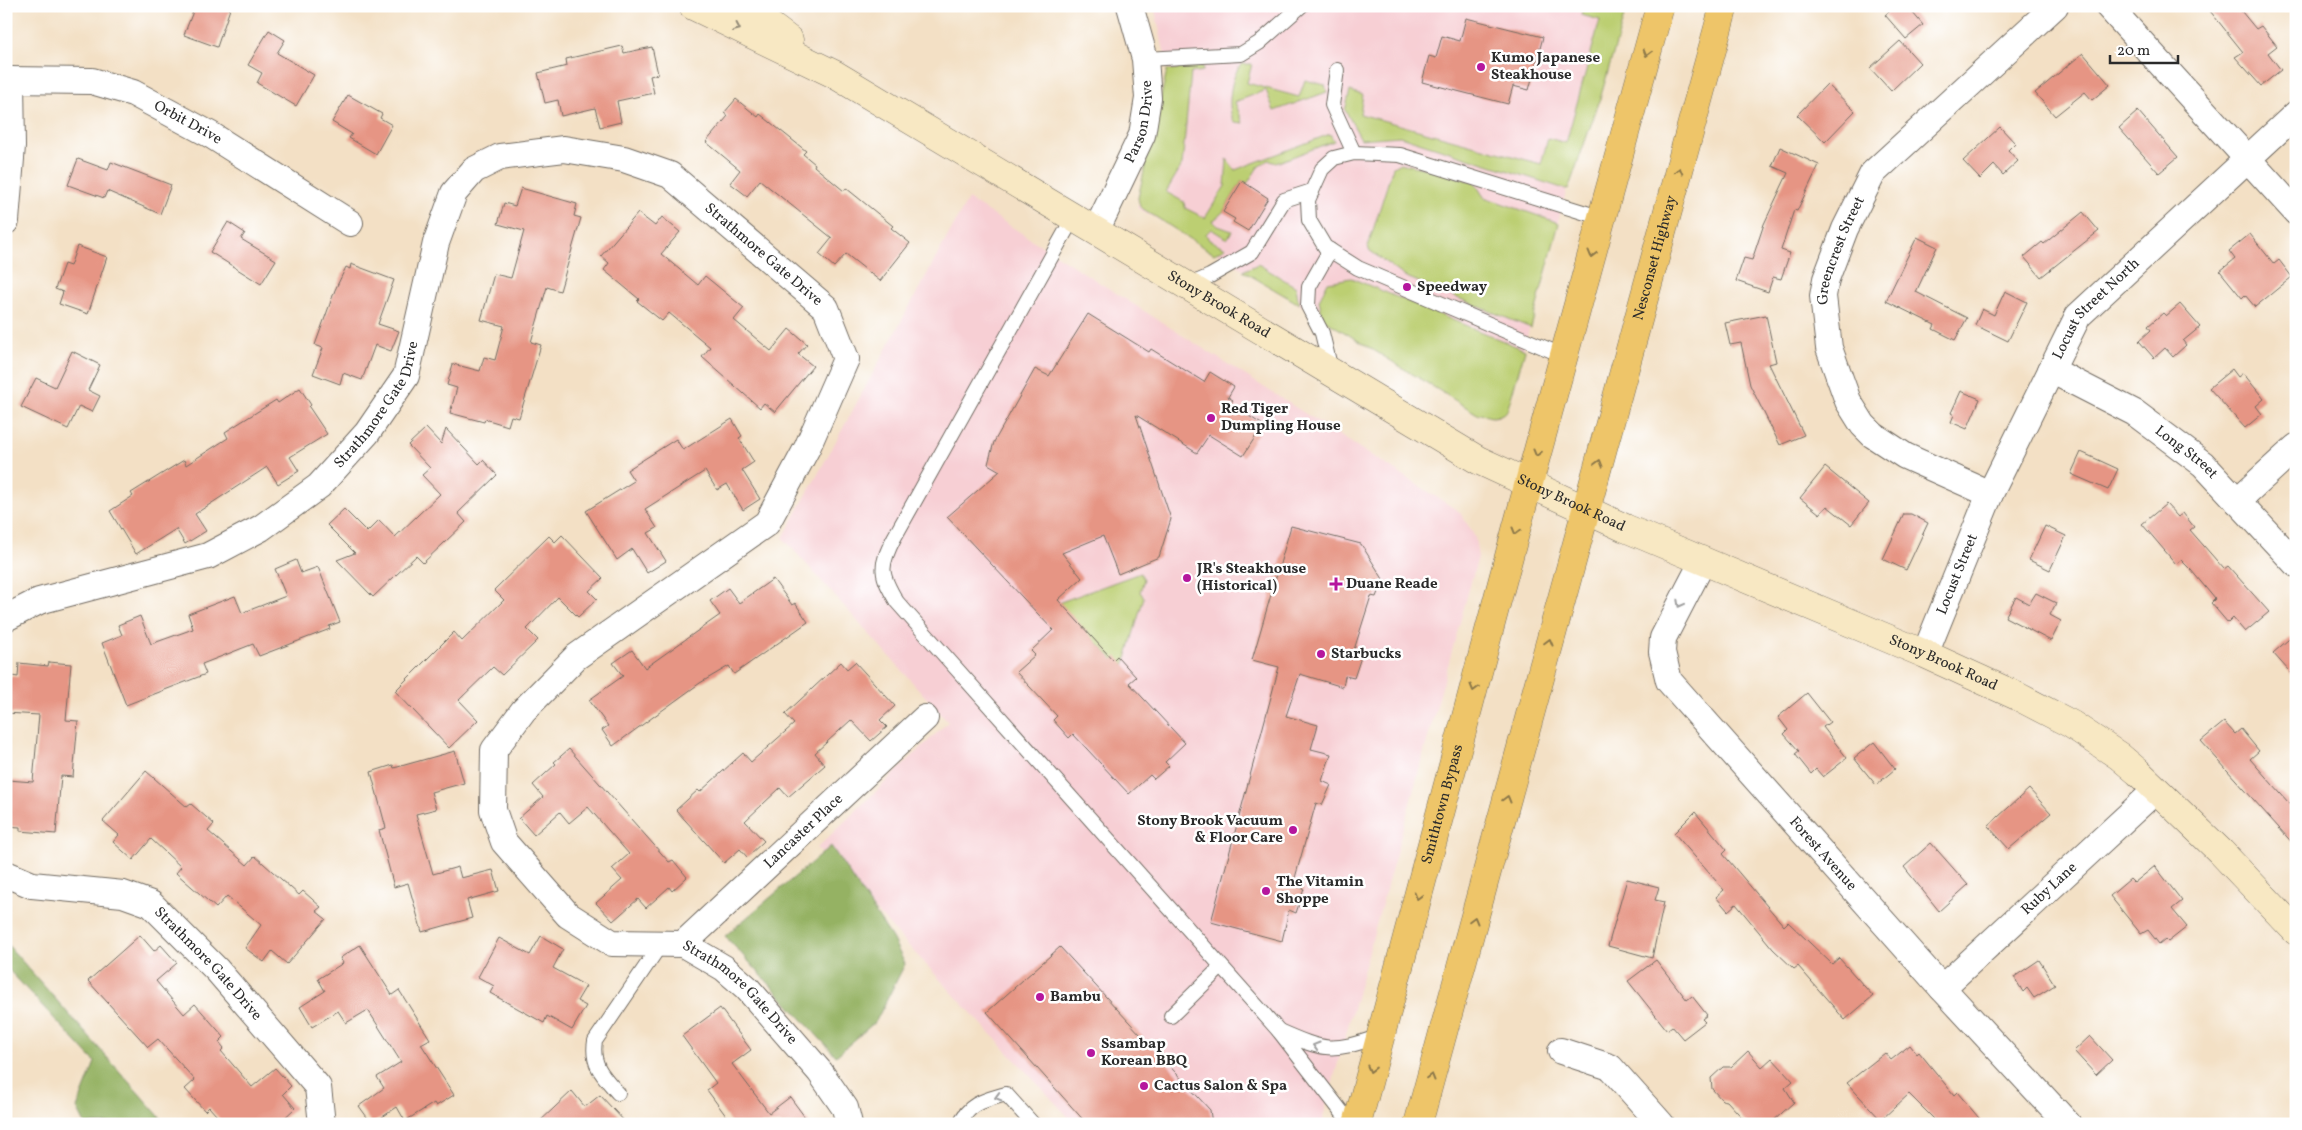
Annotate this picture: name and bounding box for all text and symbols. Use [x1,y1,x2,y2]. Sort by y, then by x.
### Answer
one-way arrow [732,22,741,32]
scale bar [2110,32,2177,64]
text: 20 m [2117,41,2150,62]
place label: Kumo Japanese Steakhouse [1491,48,1600,86]
one-way arrow [1642,49,1653,58]
marker: Kumo Japanese Steakhouse [1475,61,1487,73]
street label: Parson Drive [1119,79,1159,167]
street label: Orbit Drive [150,96,226,150]
one-way arrow [1673,167,1684,176]
street label: Nesconset Highway [1628,193,1682,323]
street label: Greencrest Street [1812,193,1870,306]
street label: Strathmore Gate Drive [700,198,827,311]
one-way arrow [1587,250,1598,259]
street label: Locust Street North [2048,253,2145,363]
street label: Stony Brook Road [1163,265,1274,344]
place label: Speedway [1417,277,1488,298]
marker: Speedway [1401,281,1413,293]
street label: Strathmore Gate Drive [329,339,424,473]
place label: Red Tiger Dumpling House [1221,399,1341,437]
marker: Red Tiger Dumpling House [1205,412,1217,424]
street label: Long Street [2150,421,2222,484]
one-way arrow [1533,449,1543,457]
one-way arrow [1594,460,1604,468]
street label: Stony Brook Road [1514,469,1629,537]
one-way arrow [1511,526,1521,535]
street label: Locust Street [1932,531,1983,618]
place label: JR's Steakhouse (Historical) [1196,559,1306,597]
marker: JR's Steakhouse (Historical) [1181,572,1193,584]
place label: Duane Reade [1346,574,1438,595]
marker: Duane Reade [1330,578,1342,590]
one-way arrow [1676,598,1686,607]
street label: Stony Brook Road [1886,630,2001,696]
one-way arrow [1544,639,1554,647]
place label: Starbucks [1331,644,1401,665]
marker: Starbucks [1315,648,1327,660]
one-way arrow [1469,683,1479,691]
street label: Smithtown Bypass [1417,742,1469,867]
street label: Lancaster Place [759,789,848,874]
one-way arrow [1501,796,1511,804]
place label: Stony Brook Vacuum & Floor Care [1137,811,1283,849]
street label: Forest Avenue [1784,812,1861,896]
marker: Stony Brook Vacuum & Floor Care [1287,824,1299,836]
street label: Ruby Lane [2017,858,2082,920]
place label: The Vitamin Shoppe [1276,872,1364,910]
marker: The Vitamin Shoppe [1260,885,1272,897]
one-way arrow [1413,891,1423,899]
street label: Strathmore Gate Drive [149,902,267,1025]
one-way arrow [1468,916,1478,924]
street label: Strathmore Gate Drive [678,935,802,1049]
place label: Bambu [1050,987,1101,1008]
marker: Bambu [1034,991,1046,1003]
place label: Ssambap Korean BBQ [1101,1034,1188,1072]
one-way arrow [1312,1041,1320,1051]
marker: Ssambap Korean BBQ [1085,1047,1097,1059]
one-way arrow [1366,1065,1377,1074]
one-way arrow [1425,1072,1436,1081]
place label: Cactus Salon & Spa [1154,1076,1287,1097]
marker: Cactus Salon & Spa [1138,1080,1150,1092]
one-way arrow [994,1091,1002,1101]

